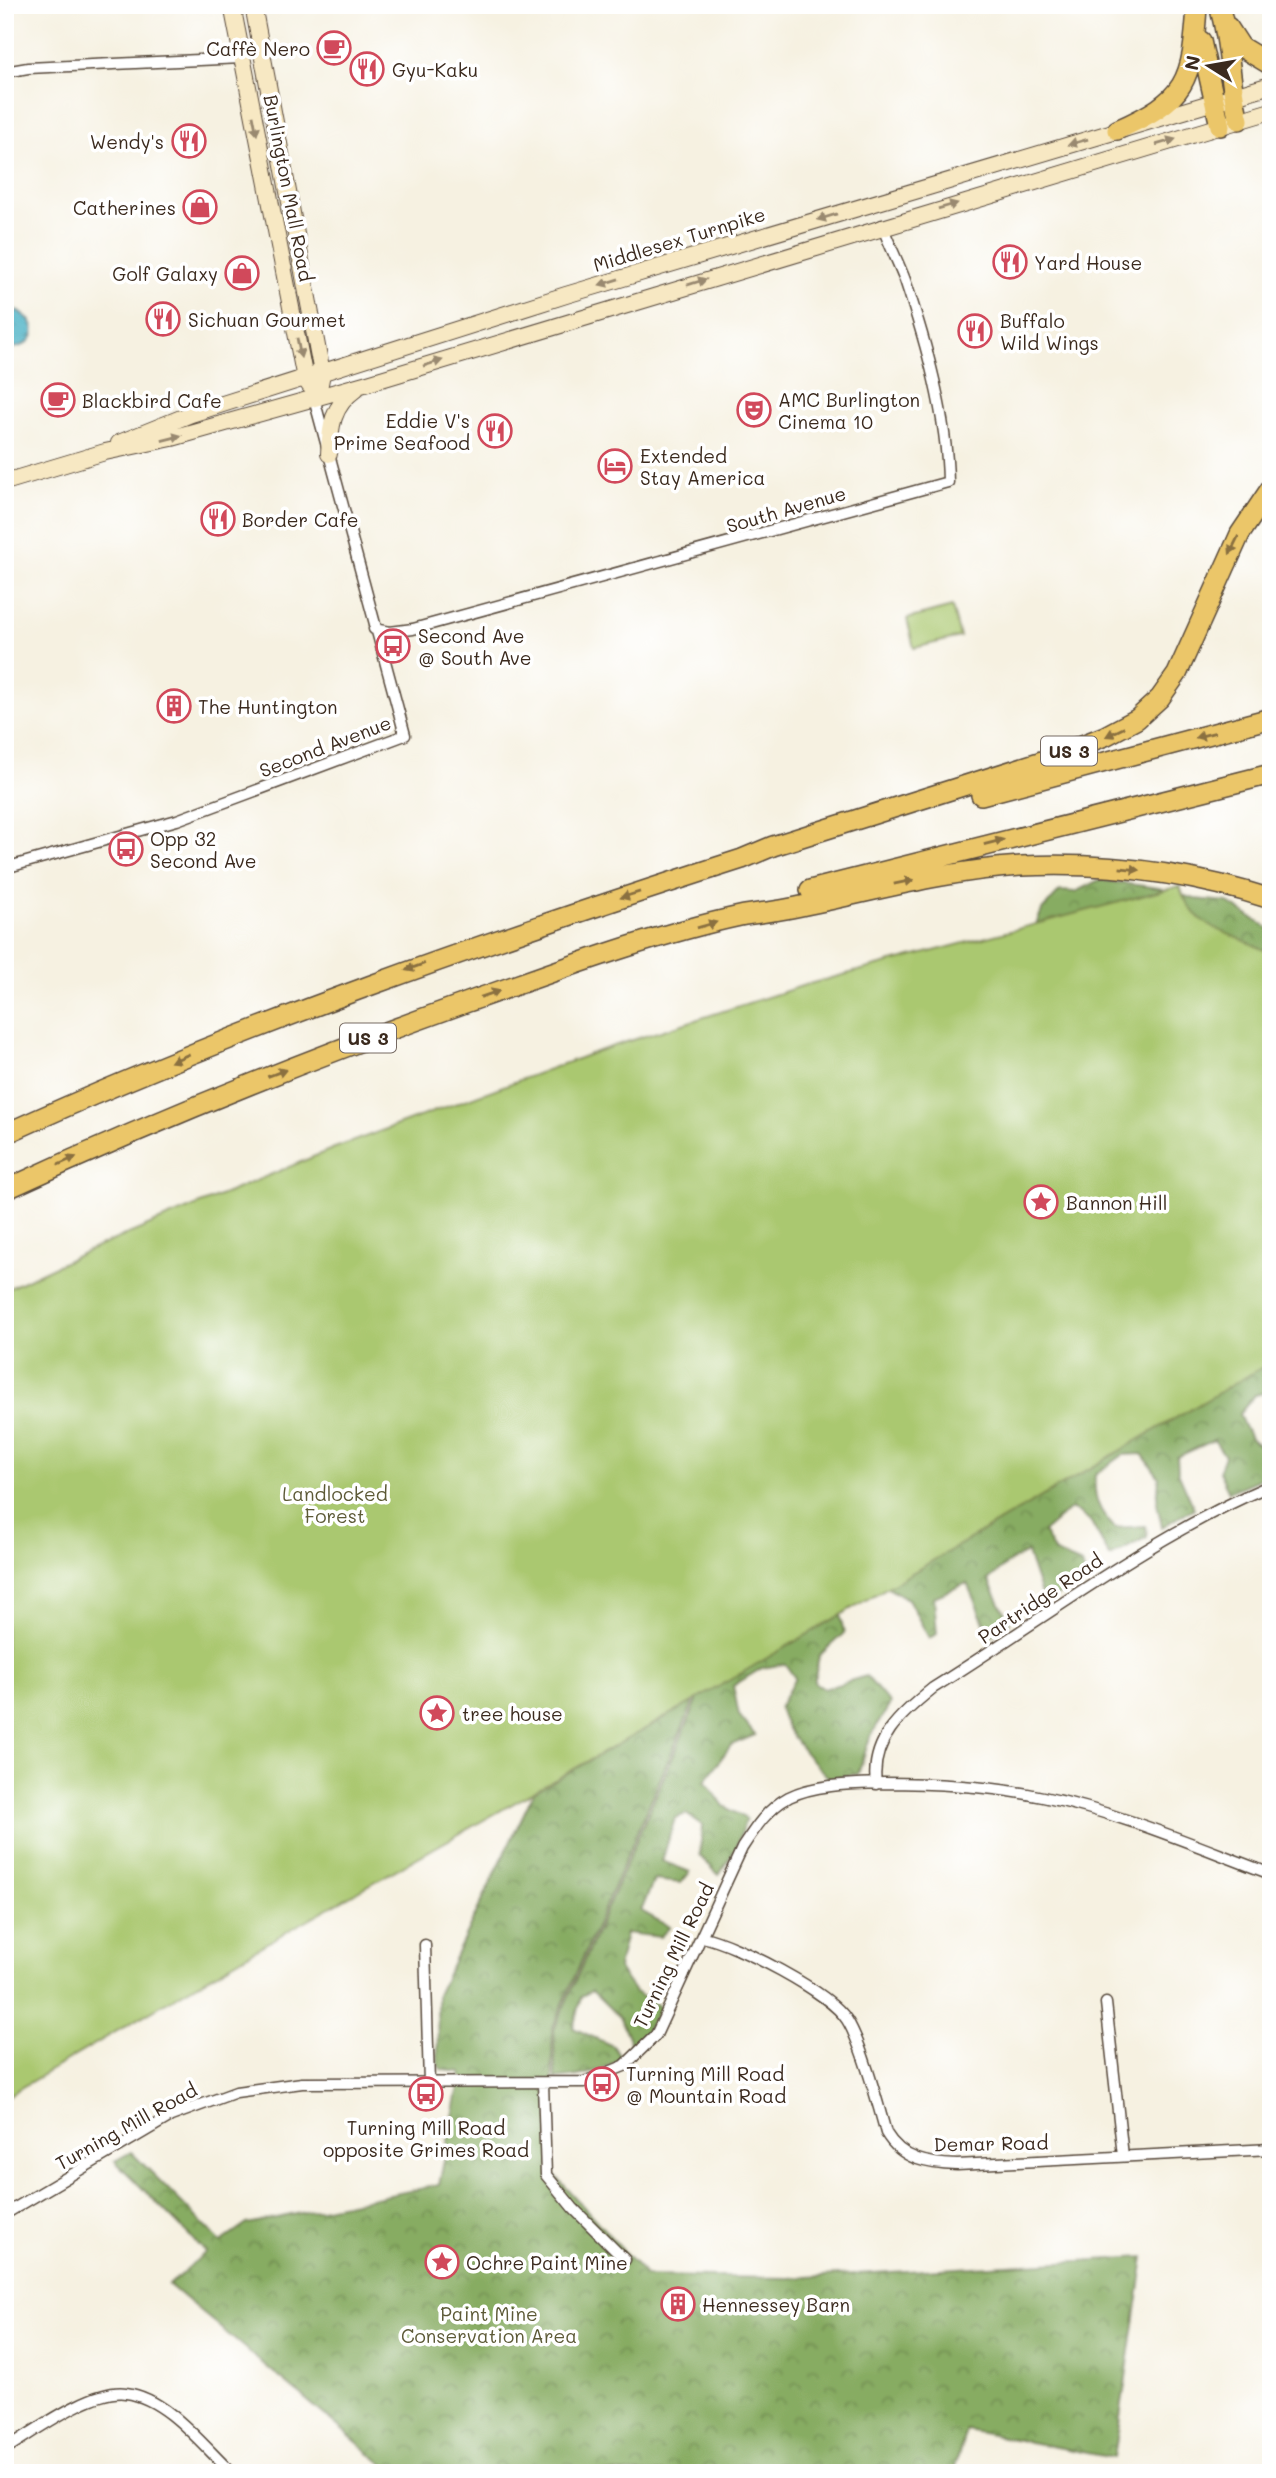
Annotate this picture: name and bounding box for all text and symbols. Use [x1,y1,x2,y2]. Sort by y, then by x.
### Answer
cafe icon: Caffè Nero [315,29,353,67]
north arrow [1174,32,1244,102]
place label: Caffè Nero [206,36,310,61]
restaurant icon: Gyu-Kaku [348,50,386,88]
text: N [1178,53,1205,72]
place label: Gyu-Kaku [392,57,478,82]
street label: Burlington Mall Road [259,92,319,284]
one-way arrow [250,114,261,136]
restaurant icon: Wendy's [170,122,208,160]
place label: Wendy's [90,129,164,154]
one-way arrow [1155,136,1176,146]
one-way arrow [1068,137,1089,147]
shop icon: Catherines [181,188,219,226]
place label: Catherines [73,195,176,220]
one-way arrow [937,200,958,210]
street label: Middlesex Turnpike [590,201,768,277]
one-way arrow [817,212,838,222]
restaurant icon: Yard House [991,243,1029,281]
place label: Yard House [1034,250,1142,275]
shop icon: Golf Galaxy [223,254,261,292]
place label: Golf Galaxy [112,261,218,286]
one-way arrow [687,276,708,286]
one-way arrow [599,277,620,287]
restaurant icon: Sichuan Gourmet [144,300,182,338]
place label: Sichuan Gourmet [188,307,346,332]
place label: Buffalo Wild Wings [1000,308,1099,355]
restaurant icon: Buffalo Wild Wings [956,312,994,350]
one-way arrow [294,337,305,359]
one-way arrow [423,357,444,367]
cafe icon: Blackbird Cafe [39,381,77,419]
place label: AMC Burlington Cinema 10 [778,387,920,434]
place label: Blackbird Cafe [82,388,222,413]
theatre icon: AMC Burlington Cinema 10 [735,391,773,429]
place label: Eddie V's Prime Seafood [334,408,470,455]
restaurant icon: Eddie V's Prime Seafood [476,412,514,450]
one-way arrow [161,432,183,443]
place label: Extended Stay America [640,443,765,490]
hotel icon: Extended Stay America [596,447,634,485]
street label: South Avenue [723,480,849,538]
restaurant icon: Border Cafe [199,500,237,538]
place label: Border Cafe [242,507,359,532]
one-way arrow [1229,535,1240,555]
place label: Second Ave @ South Ave [418,623,532,670]
bus stop icon: Second Ave @ South Ave [374,627,412,665]
building icon: The Huntington [155,687,193,725]
place label: The Huntington [198,694,337,719]
street label: Second Avenue [255,709,395,783]
one-way arrow [1105,726,1125,737]
one-way arrow [1194,730,1216,741]
road number: US 3 [1041,736,1097,766]
place label: Opp 32 Second Ave [150,826,257,873]
bus stop icon: Opp 32 Second Ave [107,830,145,868]
one-way arrow [983,836,1005,847]
one-way arrow [1119,864,1141,875]
one-way arrow [893,876,915,887]
one-way arrow [620,890,641,900]
one-way arrow [697,920,718,930]
one-way arrow [404,962,425,973]
one-way arrow [480,988,501,999]
road number: US 3 [340,1023,396,1052]
one-way arrow [169,1053,190,1064]
one-way arrow [267,1068,288,1079]
one-way arrow [57,1155,78,1166]
place icon: Bannon Hill [1022,1183,1060,1221]
place label: Bannon Hill [1066,1190,1167,1215]
park label: Landlocked Forest [282,1481,388,1528]
street label: Partridge Road [973,1547,1107,1649]
place icon: tree house [418,1694,456,1732]
place label: tree house [462,1701,563,1726]
street label: Turning Mill Road [627,1878,719,2032]
place label: Turning Mill Road @ Mountain Road [626,2061,786,2108]
bus stop icon: Turning Mill Road @ Mountain Road [583,2065,621,2103]
bus stop icon: Turning Mill Road opposite Grimes Road [407,2075,445,2113]
street label: Turning Mill Road [51,2077,201,2175]
place label: Turning Mill Road opposite Grimes Road [323,2115,529,2162]
street label: Demar Road [933,2130,1049,2156]
place icon: Ochre Paint Mine [423,2243,461,2281]
place label: Ochre Paint Mine [466,2250,628,2275]
building icon: Hennessey Barn [659,2285,697,2323]
place label: Hennessey Barn [702,2292,850,2317]
park label: Paint Mine Conservation Area [401,2301,577,2348]

